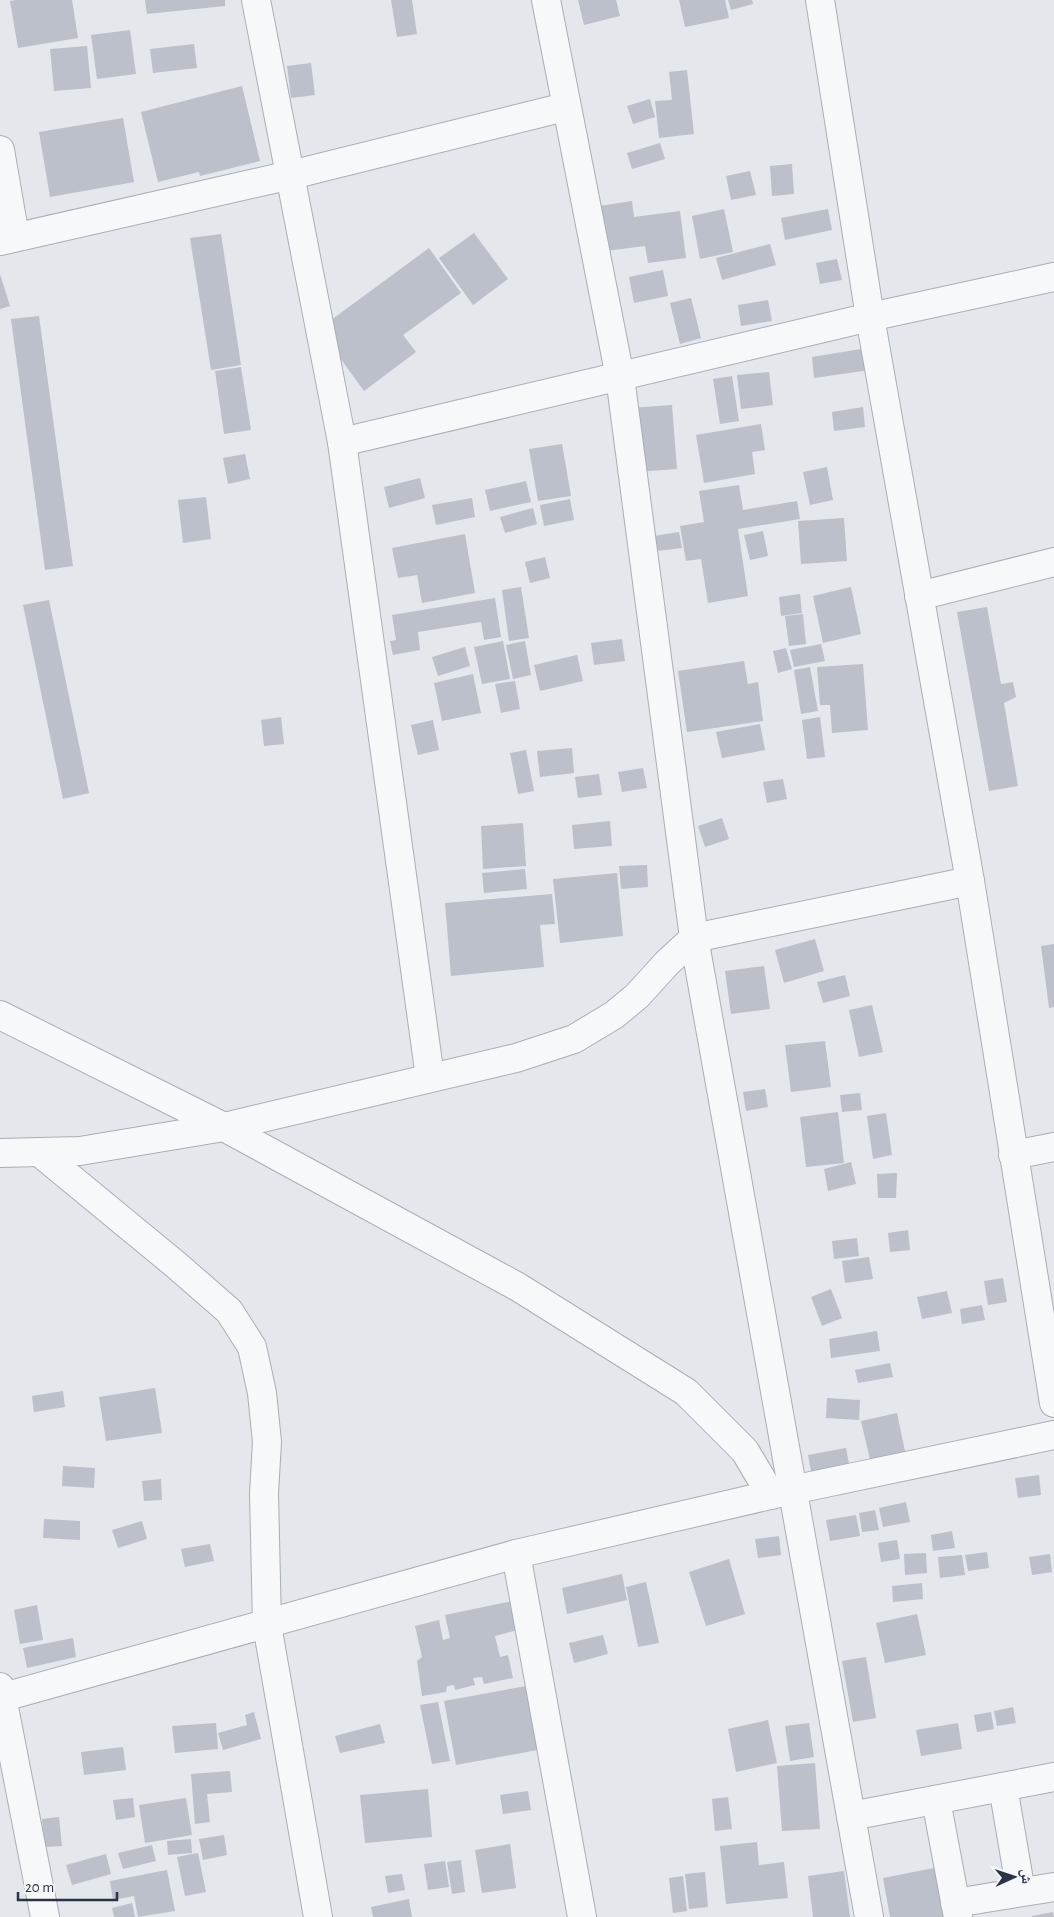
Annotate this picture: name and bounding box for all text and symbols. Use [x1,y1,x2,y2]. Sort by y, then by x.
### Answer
north arrow [989,1852,1039,1902]
text: ش [1018,1869,1033,1884]
scale bar [18,1870,116,1902]
text: 20 m [25,1880,54,1895]

